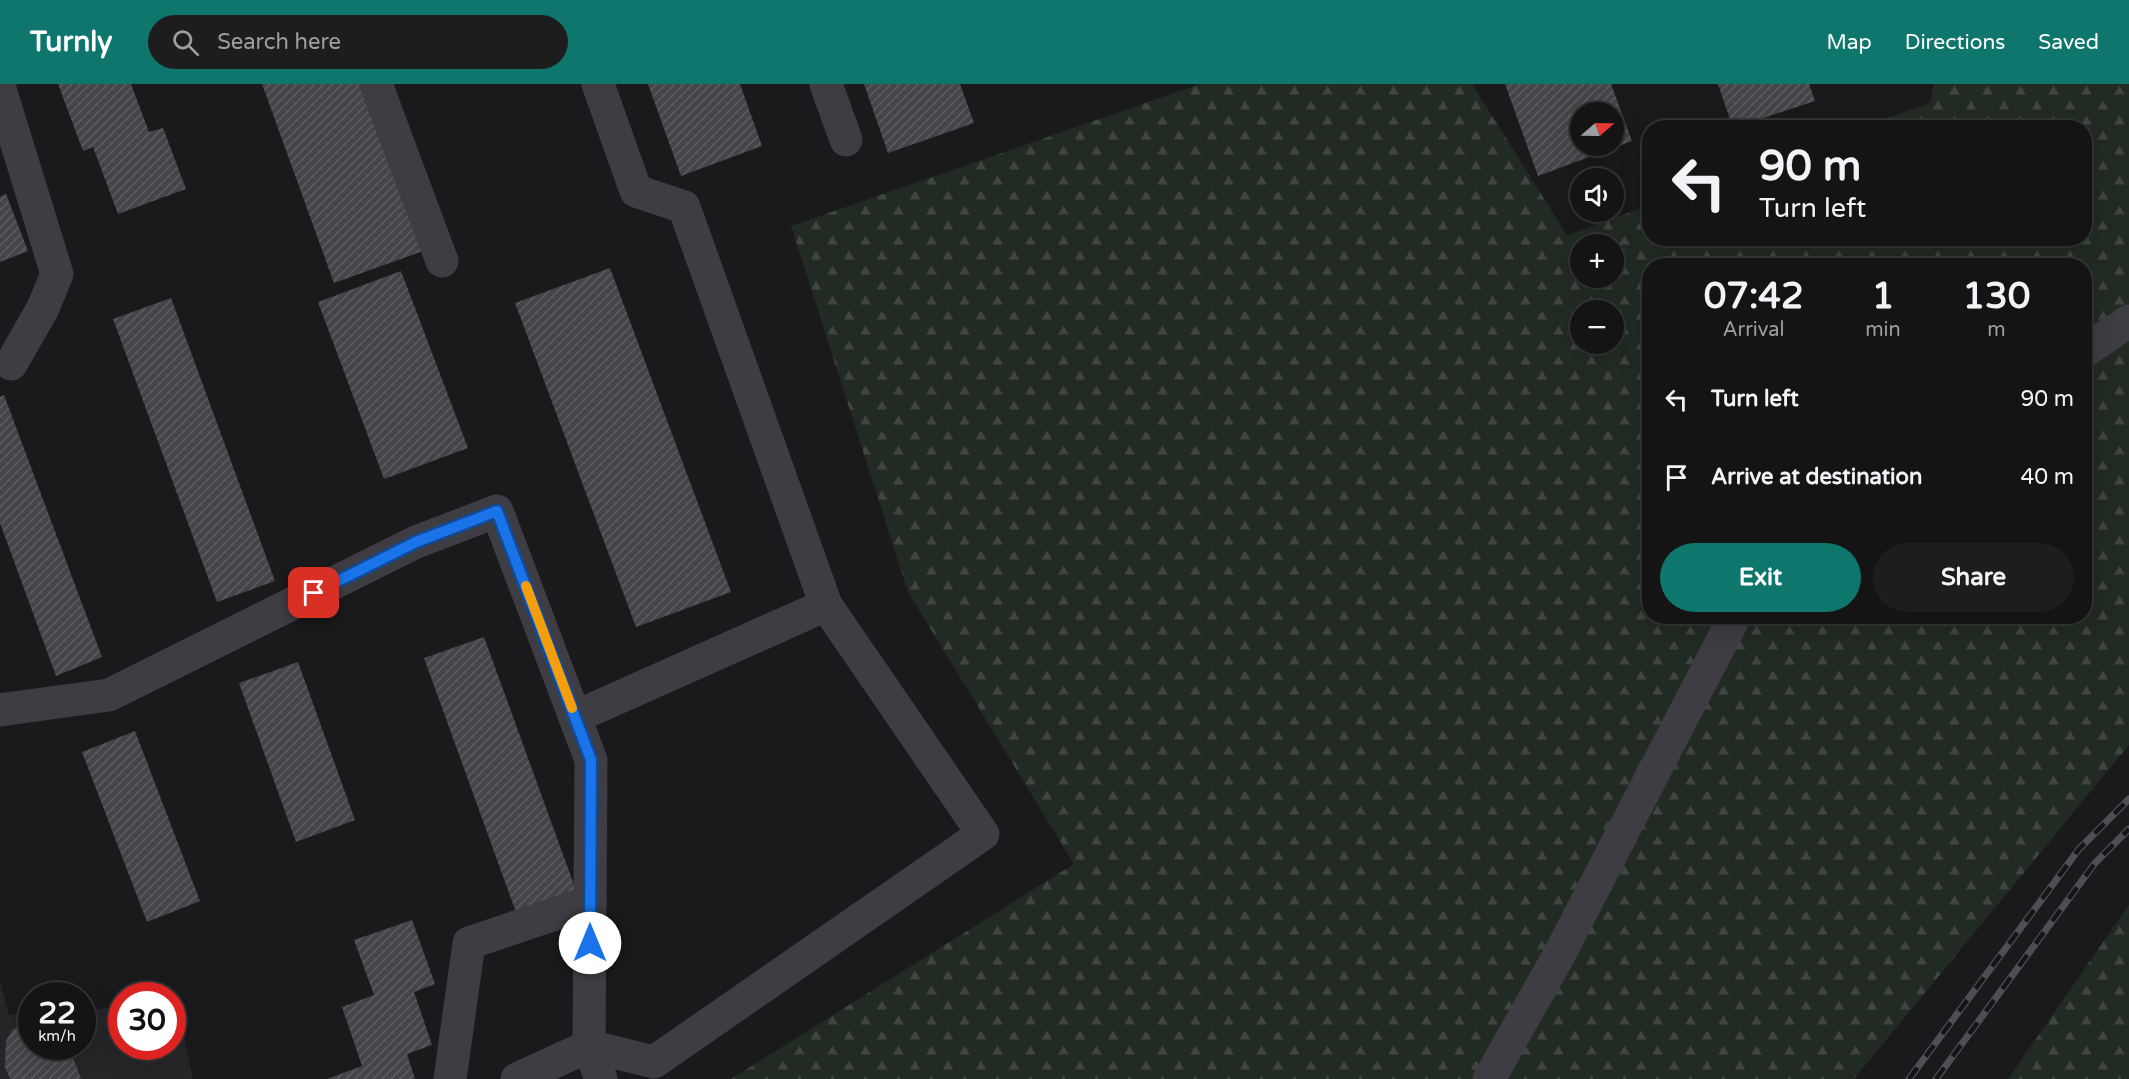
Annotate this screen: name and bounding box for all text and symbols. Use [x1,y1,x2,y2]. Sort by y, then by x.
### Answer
search box [148,15,568,69]
text: Turnly [30,25,112,59]
icon: search [169,26,202,59]
text: Search here [217,29,341,55]
text: Map [1826,30,1872,55]
text: Directions [1905,30,2005,55]
text: Saved [2038,30,2099,55]
north arrow [1570,102,1624,156]
map controls [1570,102,1624,354]
text: 90 m [1759,141,1861,192]
icon: left [1660,144,1738,222]
button: sound [1570,168,1624,222]
text: Turn left [1759,192,1866,225]
button: + [1570,234,1624,288]
text: 07:42 [1704,275,1804,318]
text: 1 [1872,275,1894,318]
text: 130 [1962,275,2030,318]
button: − [1570,300,1624,354]
text: Arrival [1723,318,1785,342]
text: min [1865,318,1901,342]
text: m [1987,318,2006,342]
icon: left [1660,383,1693,416]
text: Turn left [1711,386,1799,412]
text: 90 m [2020,386,2074,412]
icon: arrive [1660,461,1693,494]
text: Arrive at destination [1711,464,1922,490]
text: 40 m [2020,464,2074,490]
button: Exit [1660,543,1861,612]
button: Share [1873,543,2074,612]
pin [288,567,339,618]
icon: arrive [297,576,330,609]
position arrow [558,911,622,975]
speed limit sign: 30 [108,982,186,1060]
text: 22 [38,995,76,1032]
text: km/h [38,1027,76,1045]

